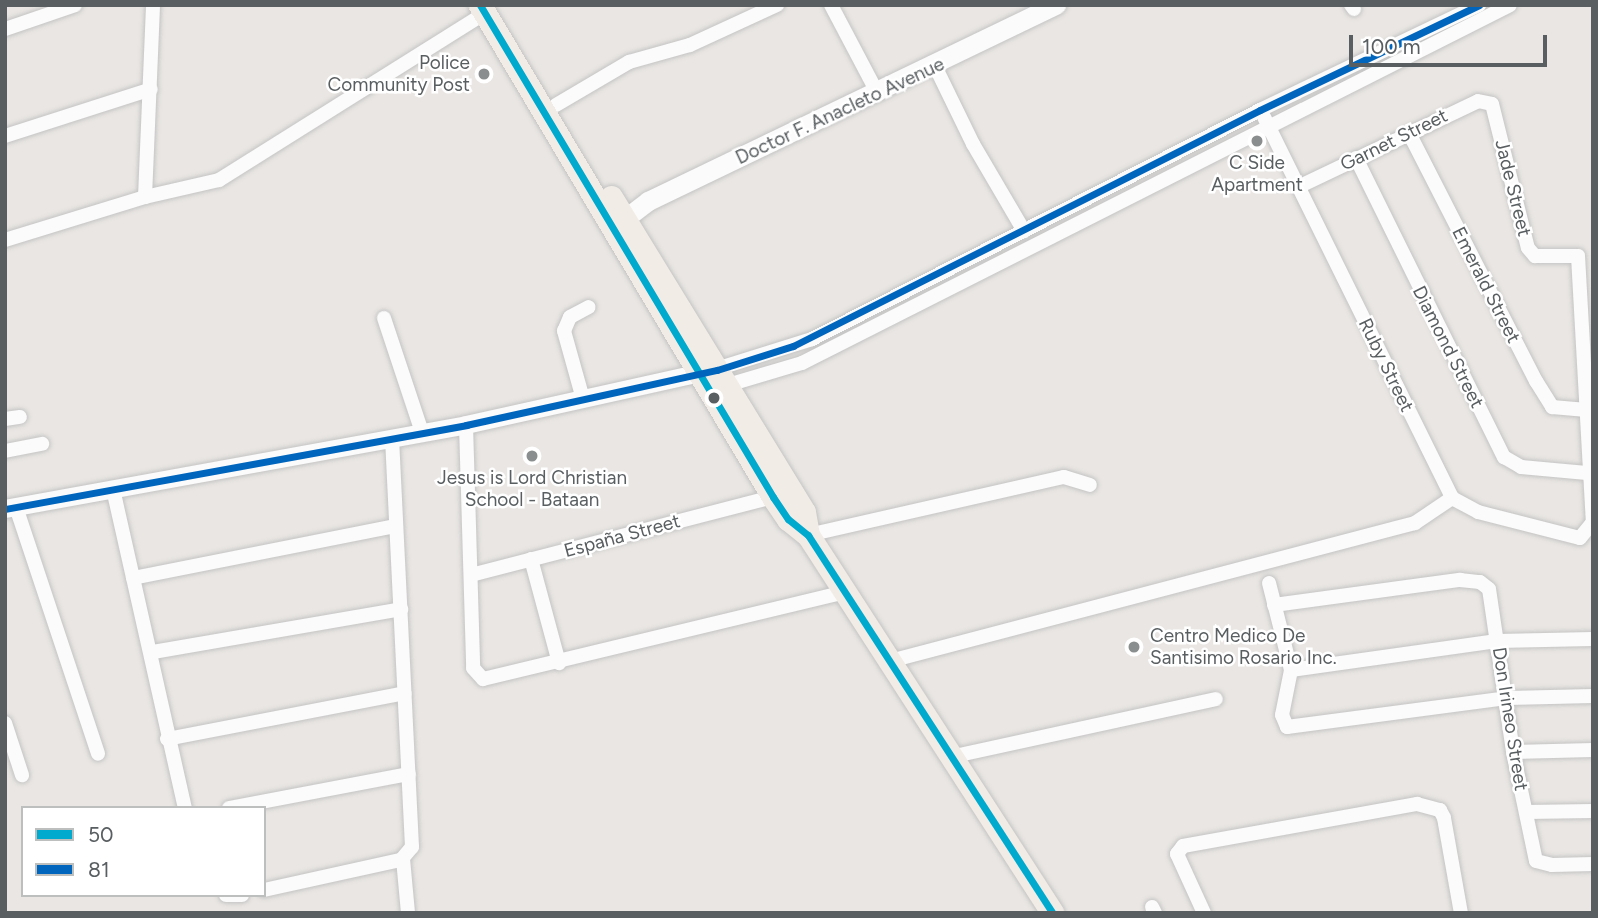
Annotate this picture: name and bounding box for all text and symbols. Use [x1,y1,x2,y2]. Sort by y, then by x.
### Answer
scale bar [1353,21,1551,65]
text: 100 m [1362,34,1421,59]
place label: Police Community Post [328,52,470,96]
street label: Doctor F. Anacleto Avenue [732,53,948,169]
marker: Police Community Post [476,66,492,82]
street label: Garnet Street [1337,104,1451,176]
marker: C Side Apartment [1249,133,1265,149]
street label: Jade Street [1490,137,1536,239]
place label: C Side Apartment [1211,152,1303,196]
street label: Emerald Street [1447,223,1525,347]
street label: Diamond Street [1407,282,1489,412]
street label: Ruby Street [1354,314,1418,416]
unlabelled marker [707,391,721,405]
marker: Jesus is Lord Christian School - Bataan [524,448,540,464]
place label: Jesus is Lord Christian School - Bataan [437,467,627,511]
street label: España Street [561,510,683,562]
place label: Centro Medico De Santisimo Rosario Inc. [1150,625,1337,669]
marker: Centro Medico De Santisimo Rosario Inc. [1124,637,1144,657]
street label: Don Irineo Street [1487,645,1533,793]
legend [21,806,266,897]
text: 50 [88,822,114,847]
text: 81 [88,857,110,882]

